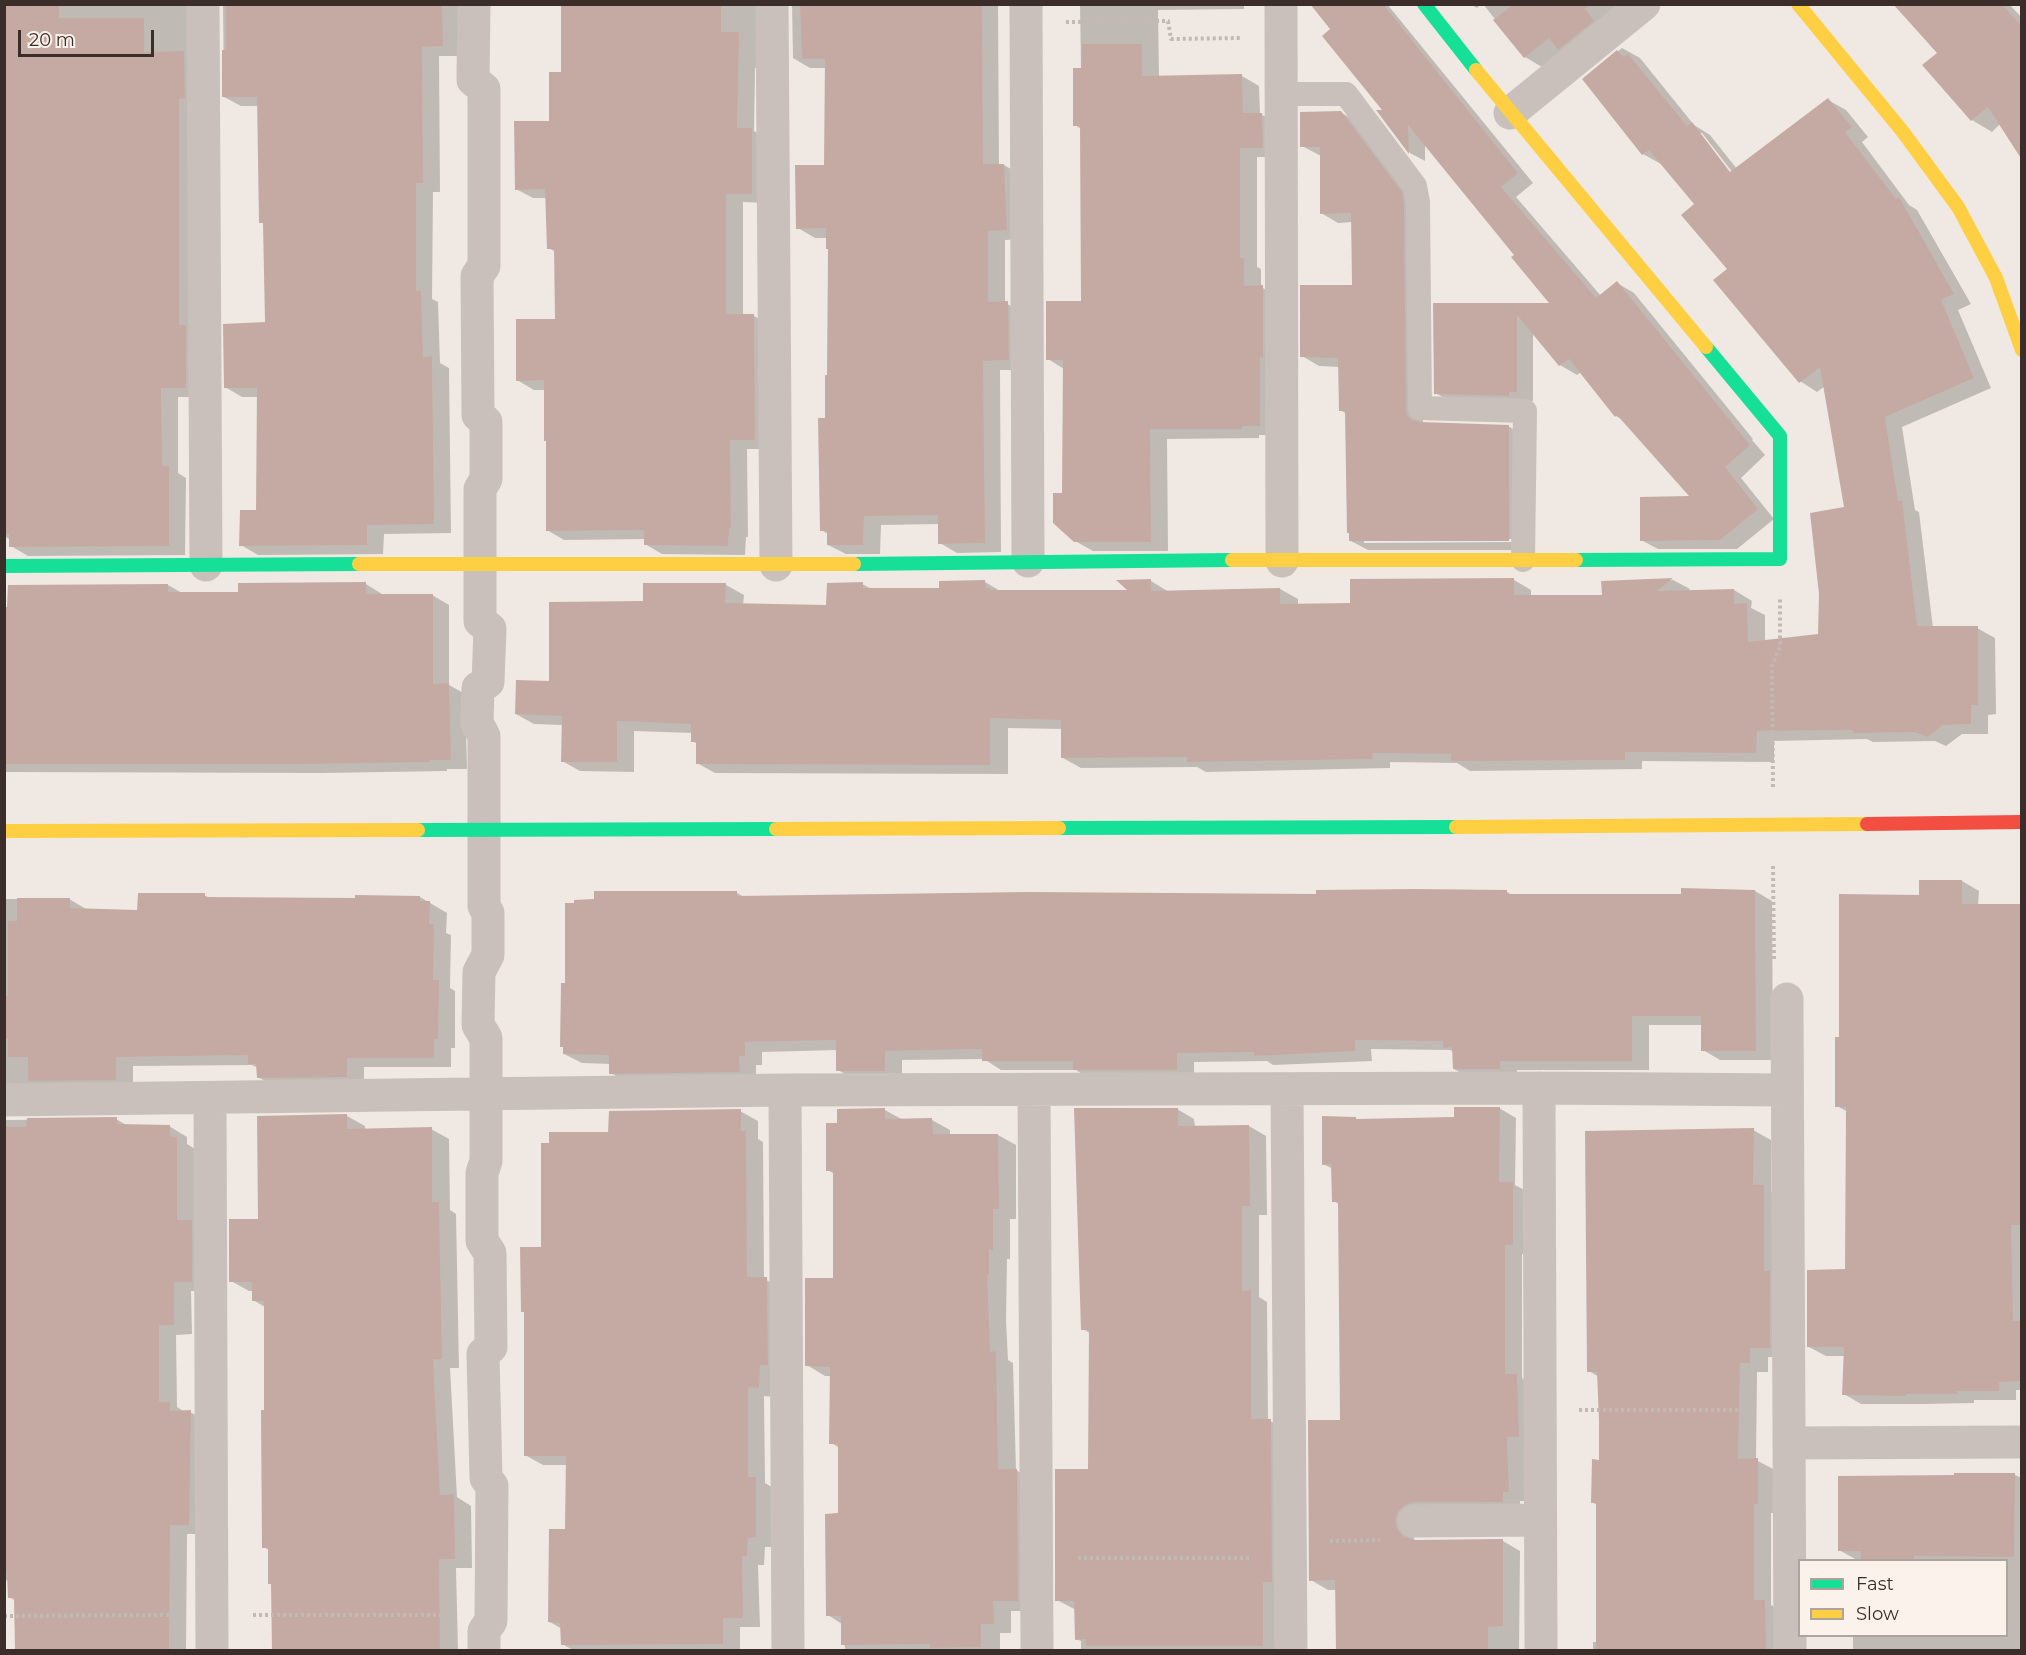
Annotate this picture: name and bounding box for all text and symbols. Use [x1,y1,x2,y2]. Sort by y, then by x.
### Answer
scale bar [21,18,158,56]
text: 20 m [29,29,75,51]
legend [1798,1559,2008,1637]
text: Fast [1856,1573,1894,1595]
text: Slow [1856,1603,1899,1625]

